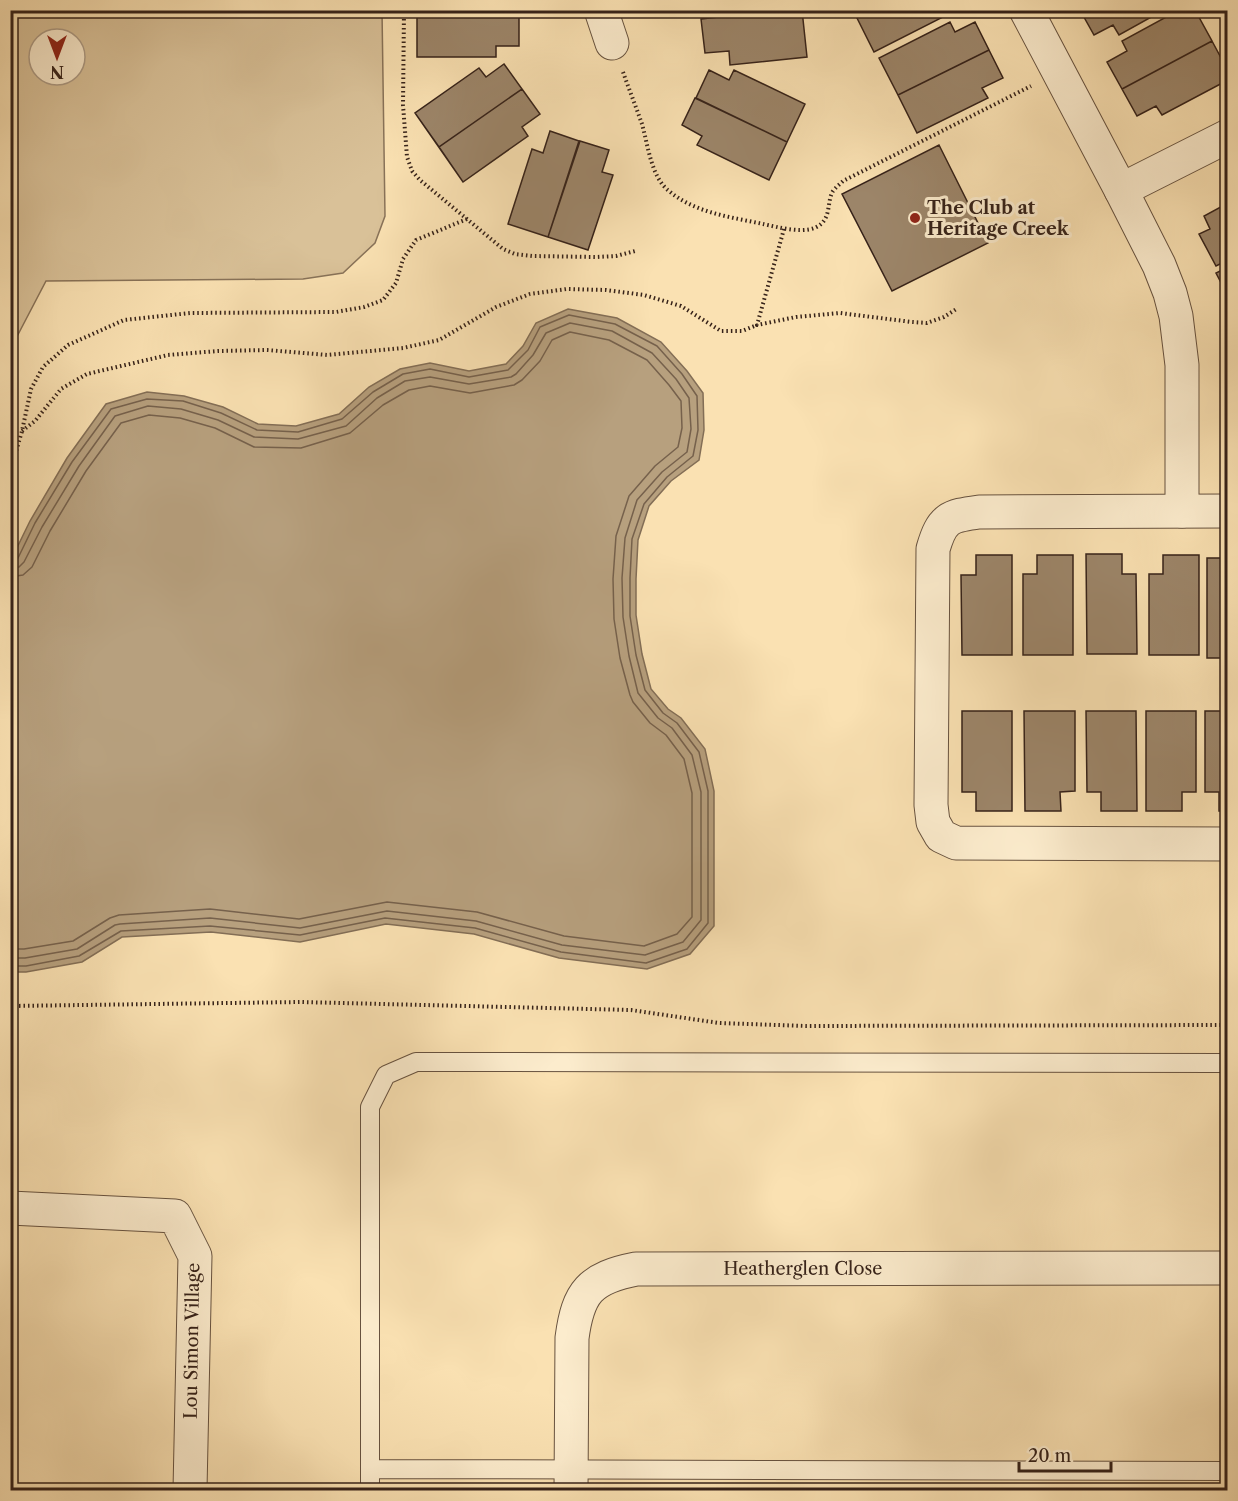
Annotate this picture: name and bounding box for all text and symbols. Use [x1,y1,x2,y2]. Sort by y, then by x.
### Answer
north arrow [27,27,87,87]
text: N [50,62,64,82]
place label: The Club at Heritage Creek [927,197,1070,240]
marker: The Club at Heritage Creek [908,211,922,225]
street label: Heatherglen Close [723,1258,882,1280]
street label: Lou Simon Village [180,1263,204,1419]
scale bar [1019,1435,1110,1473]
text: 20 m [1028,1445,1072,1467]

